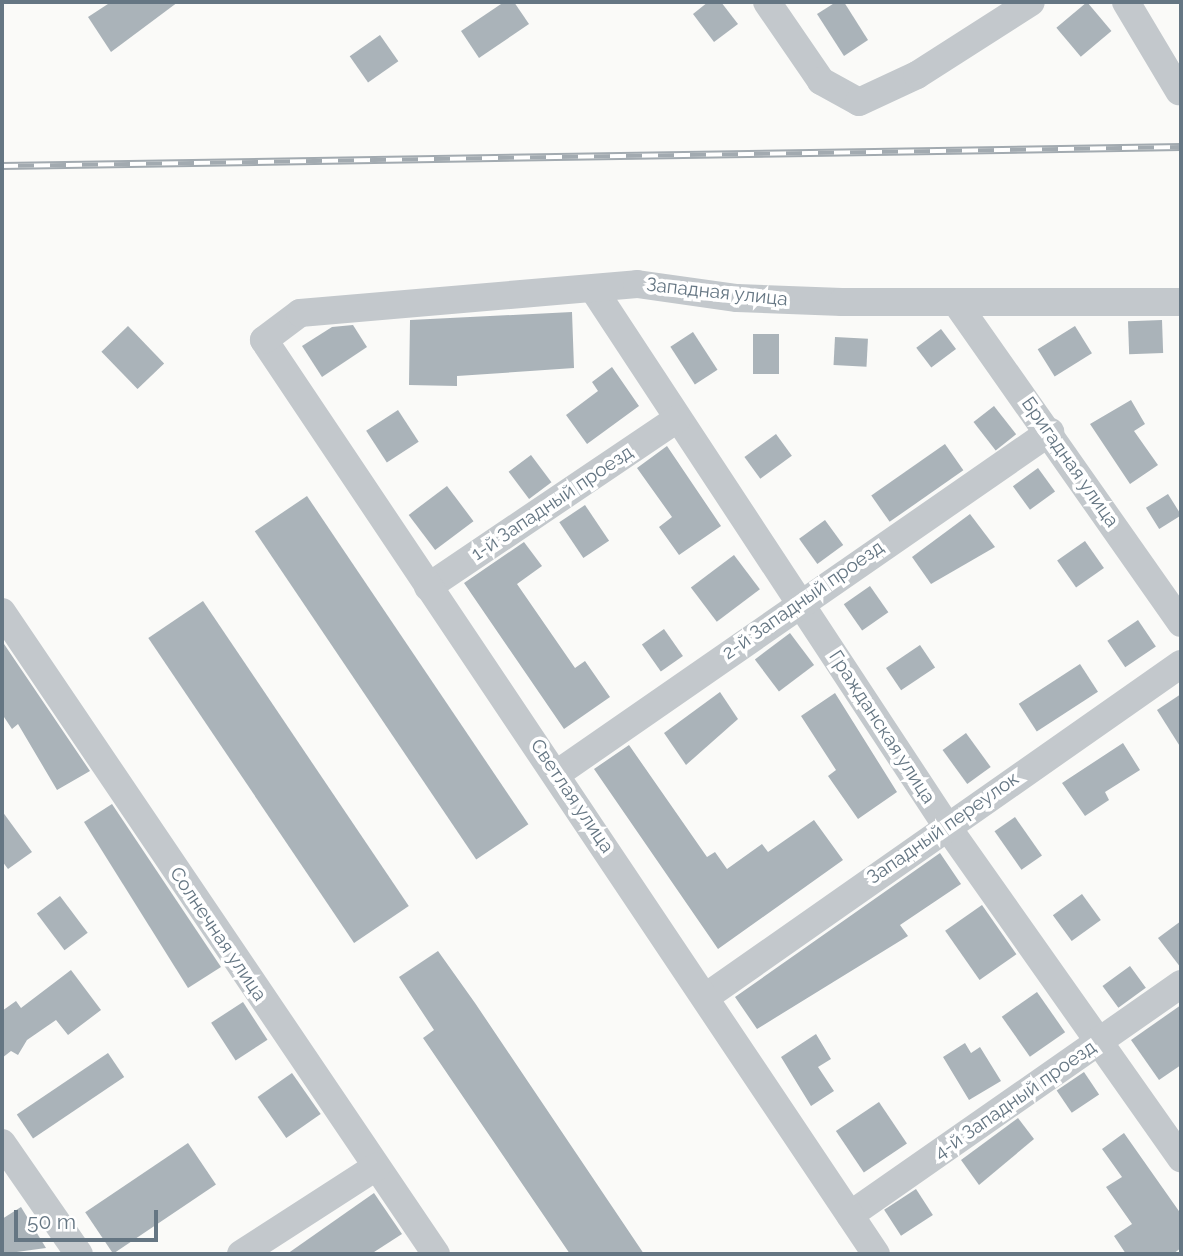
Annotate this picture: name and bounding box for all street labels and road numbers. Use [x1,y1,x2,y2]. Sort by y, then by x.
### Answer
street label: Западная улица [645,273,789,311]
street label: Бригадная улица [1016,392,1124,532]
street label: 1-й Западный проезд [467,440,637,566]
street label: 2-й Западный проезд [718,536,888,664]
street label: Гражданская улица [824,646,940,808]
street label: Светлая улица [525,734,619,858]
street label: Западный переулок [863,767,1023,889]
street label: Солнечная улица [165,863,271,1005]
street label: 4-й Западный проезд [930,1036,1100,1164]

